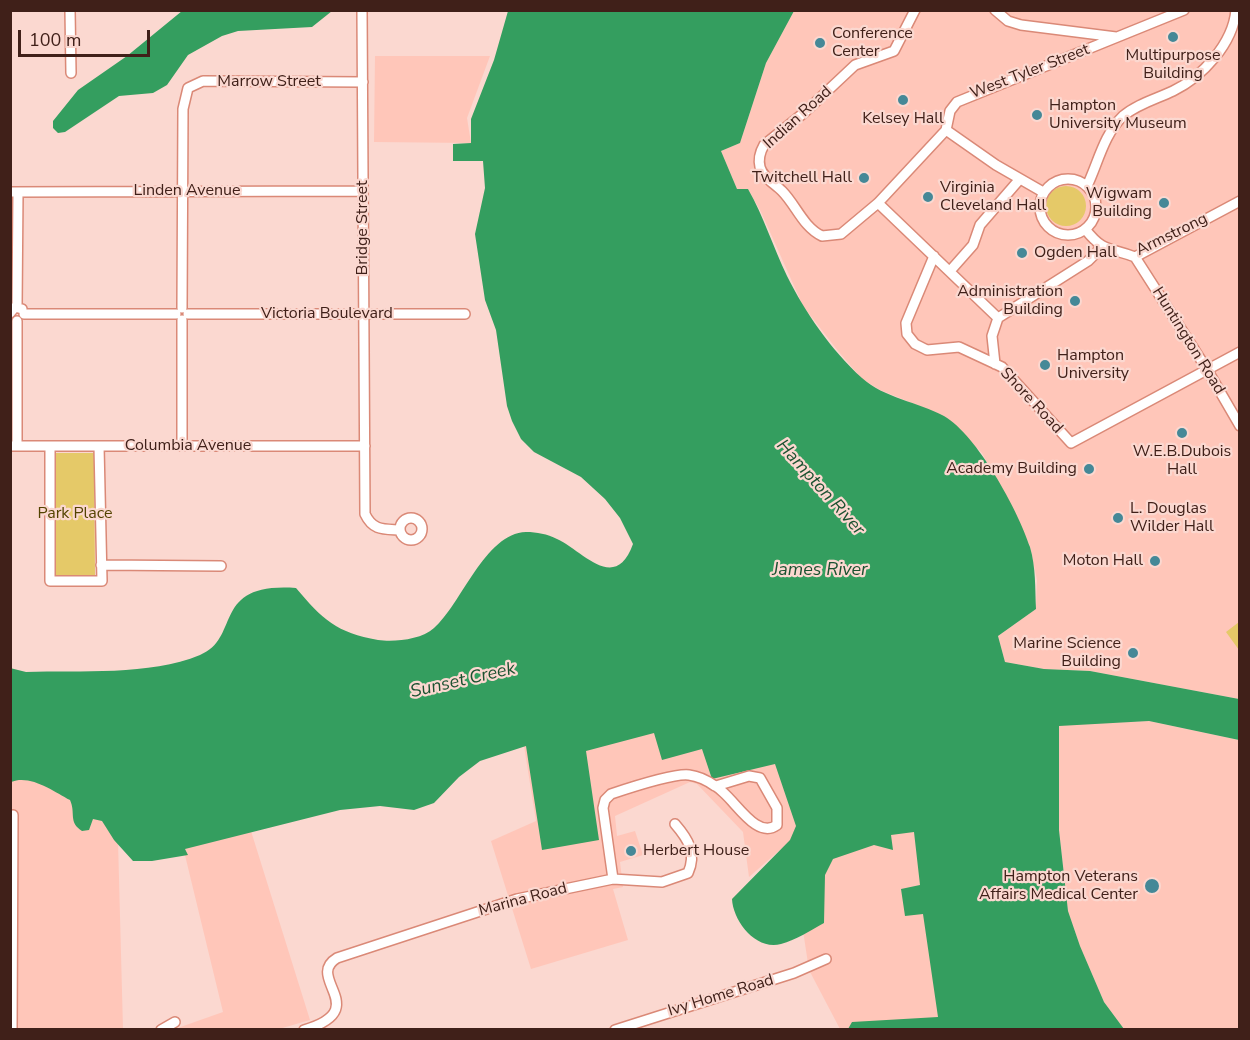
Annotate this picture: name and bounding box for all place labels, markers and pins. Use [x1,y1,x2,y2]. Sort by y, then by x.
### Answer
place label: Conference Center [832,24,913,62]
marker: Multipurpose Building [1166,30,1180,44]
marker: Conference Center [813,36,827,50]
place label: Multipurpose Building [1125,46,1221,84]
marker: Kelsey Hall [896,93,910,107]
place label: Hampton University Museum [1049,96,1187,134]
marker: Hampton University Museum [1030,108,1044,122]
place label: Kelsey Hall [862,109,944,129]
place label: Twitchell Hall [752,168,852,188]
marker: Twitchell Hall [857,171,871,185]
place label: Virginia Cleveland Hall [940,178,1046,216]
place label: Wigwam Building [1086,184,1152,222]
marker: Virginia Cleveland Hall [921,190,935,204]
marker: Wigwam Building [1157,196,1171,210]
place label: Ogden Hall [1034,243,1117,263]
marker: Ogden Hall [1015,246,1029,260]
place label: Administration Building [957,282,1063,320]
marker: Administration Building [1068,294,1082,308]
place label: Hampton University [1057,346,1129,384]
marker: Hampton University [1038,358,1052,372]
marker: W.E.B.Dubois Hall [1175,426,1189,440]
place label: W.E.B.Dubois Hall [1133,442,1231,480]
place label: Academy Building [946,459,1077,479]
marker: Academy Building [1082,462,1096,476]
place label: L. Douglas Wilder Hall [1130,499,1214,537]
marker: L. Douglas Wilder Hall [1111,511,1125,525]
place label: Moton Hall [1063,551,1143,571]
marker: Moton Hall [1148,554,1162,568]
place label: Marine Science Building [1013,634,1121,672]
marker: Marine Science Building [1126,646,1140,660]
place label: Herbert House [643,841,749,861]
marker: Herbert House [624,844,638,858]
place label: Hampton Veterans Affairs Medical Center [979,867,1138,905]
marker: Hampton Veterans Affairs Medical Center [1143,877,1161,895]

